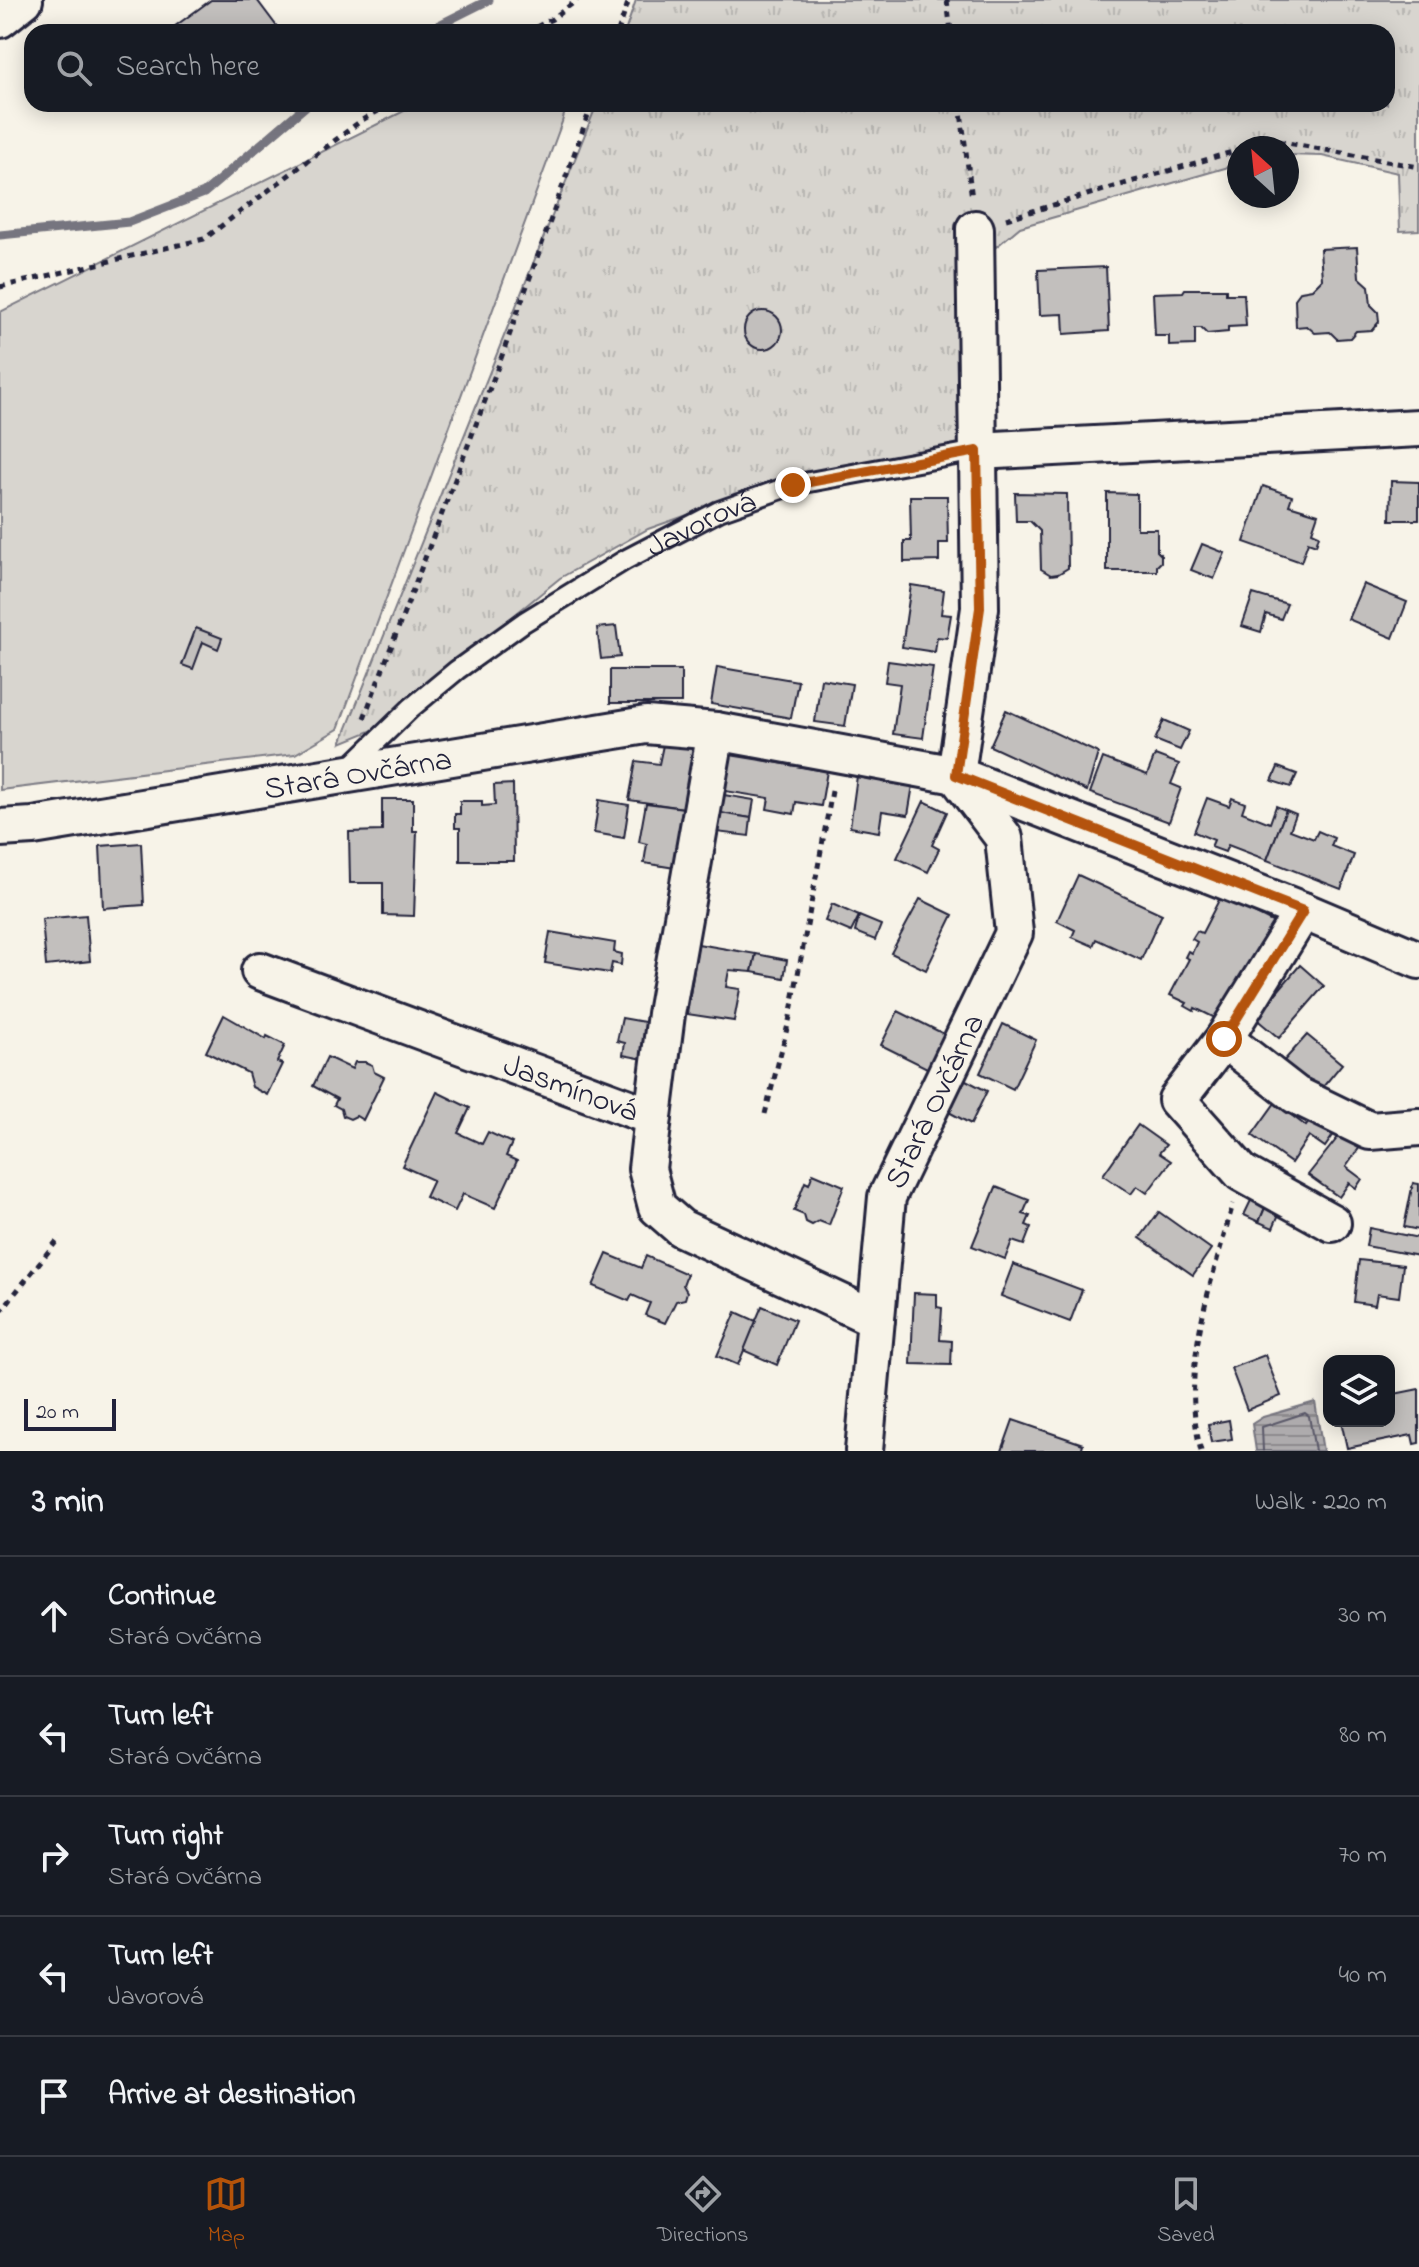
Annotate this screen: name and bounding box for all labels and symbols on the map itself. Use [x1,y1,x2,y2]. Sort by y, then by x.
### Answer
north arrow [1227,136,1299,208]
route end [775,467,811,503]
street label: Javorová [639,480,763,572]
street label: Stará Ovčárna [261,737,455,815]
street label: Stará Ovčárna [874,1007,999,1198]
route start [1206,1021,1242,1057]
street label: Jasmínová [496,1043,644,1136]
scale bar [24,1395,116,1431]

